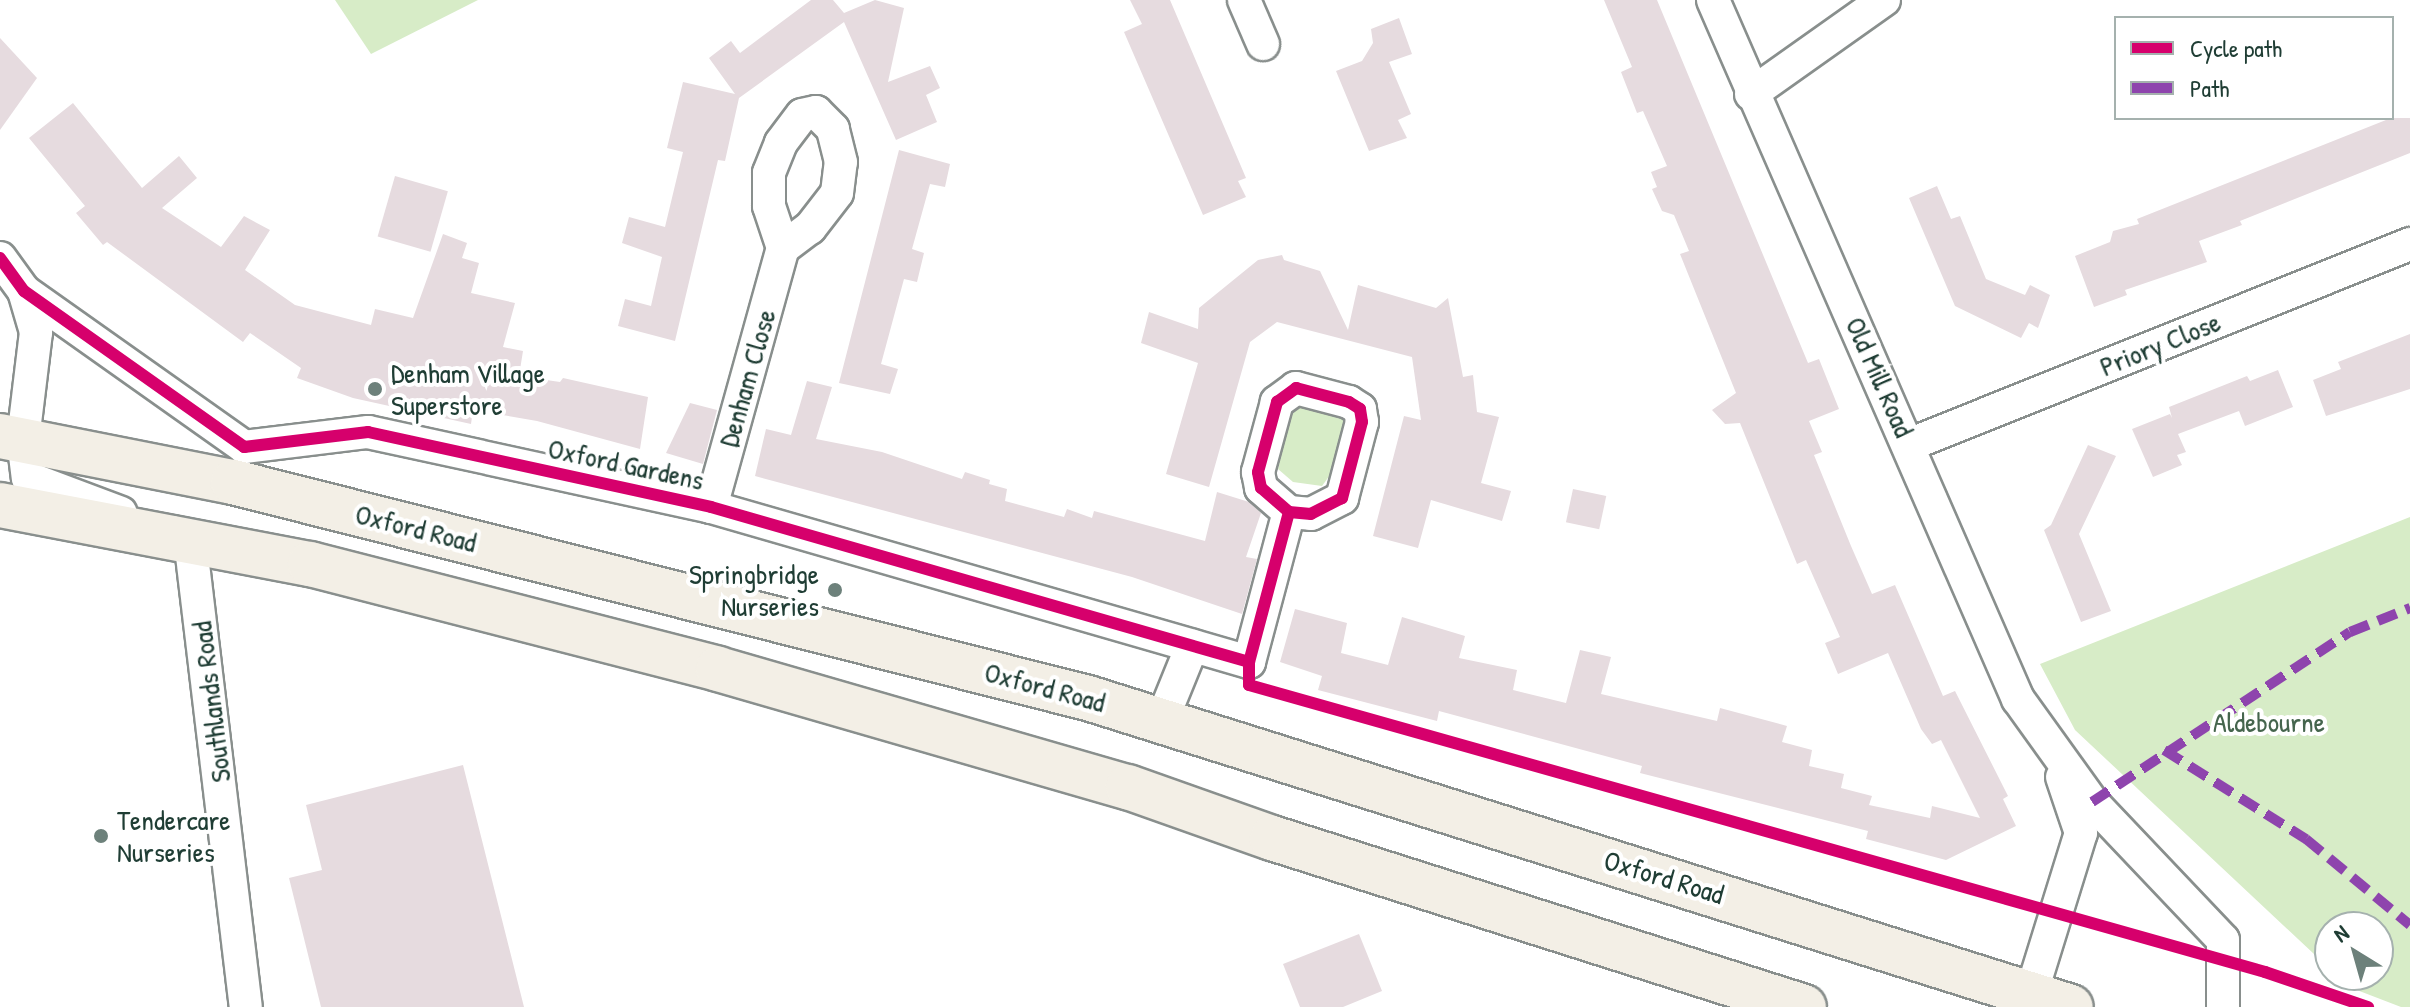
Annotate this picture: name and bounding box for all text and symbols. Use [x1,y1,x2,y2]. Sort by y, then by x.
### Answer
legend [2114,16,2394,120]
text: Cycle path [2190,32,2282,64]
text: Path [2190,72,2229,104]
street label: Denham Close [711,305,783,451]
street label: Priory Close [2095,305,2225,383]
street label: Old Mill Road [1839,312,1921,442]
place label: Denham Village Superstore [391,356,545,422]
marker: Denham Village Superstore [366,380,384,398]
street label: Oxford Gardens [545,431,707,497]
street label: Oxford Road [352,497,480,559]
place label: Springbridge Nurseries [689,557,819,623]
marker: Springbridge Nurseries [826,581,844,599]
street label: Southlands Road [184,620,238,784]
street label: Oxford Road [981,655,1109,719]
park label: Aldebourne [2213,705,2325,739]
place label: Tendercare Nurseries [117,803,231,869]
marker: Tendercare Nurseries [92,827,110,845]
street label: Oxford Road [1600,843,1728,911]
north arrow [2314,911,2394,991]
text: N [2327,918,2354,949]

